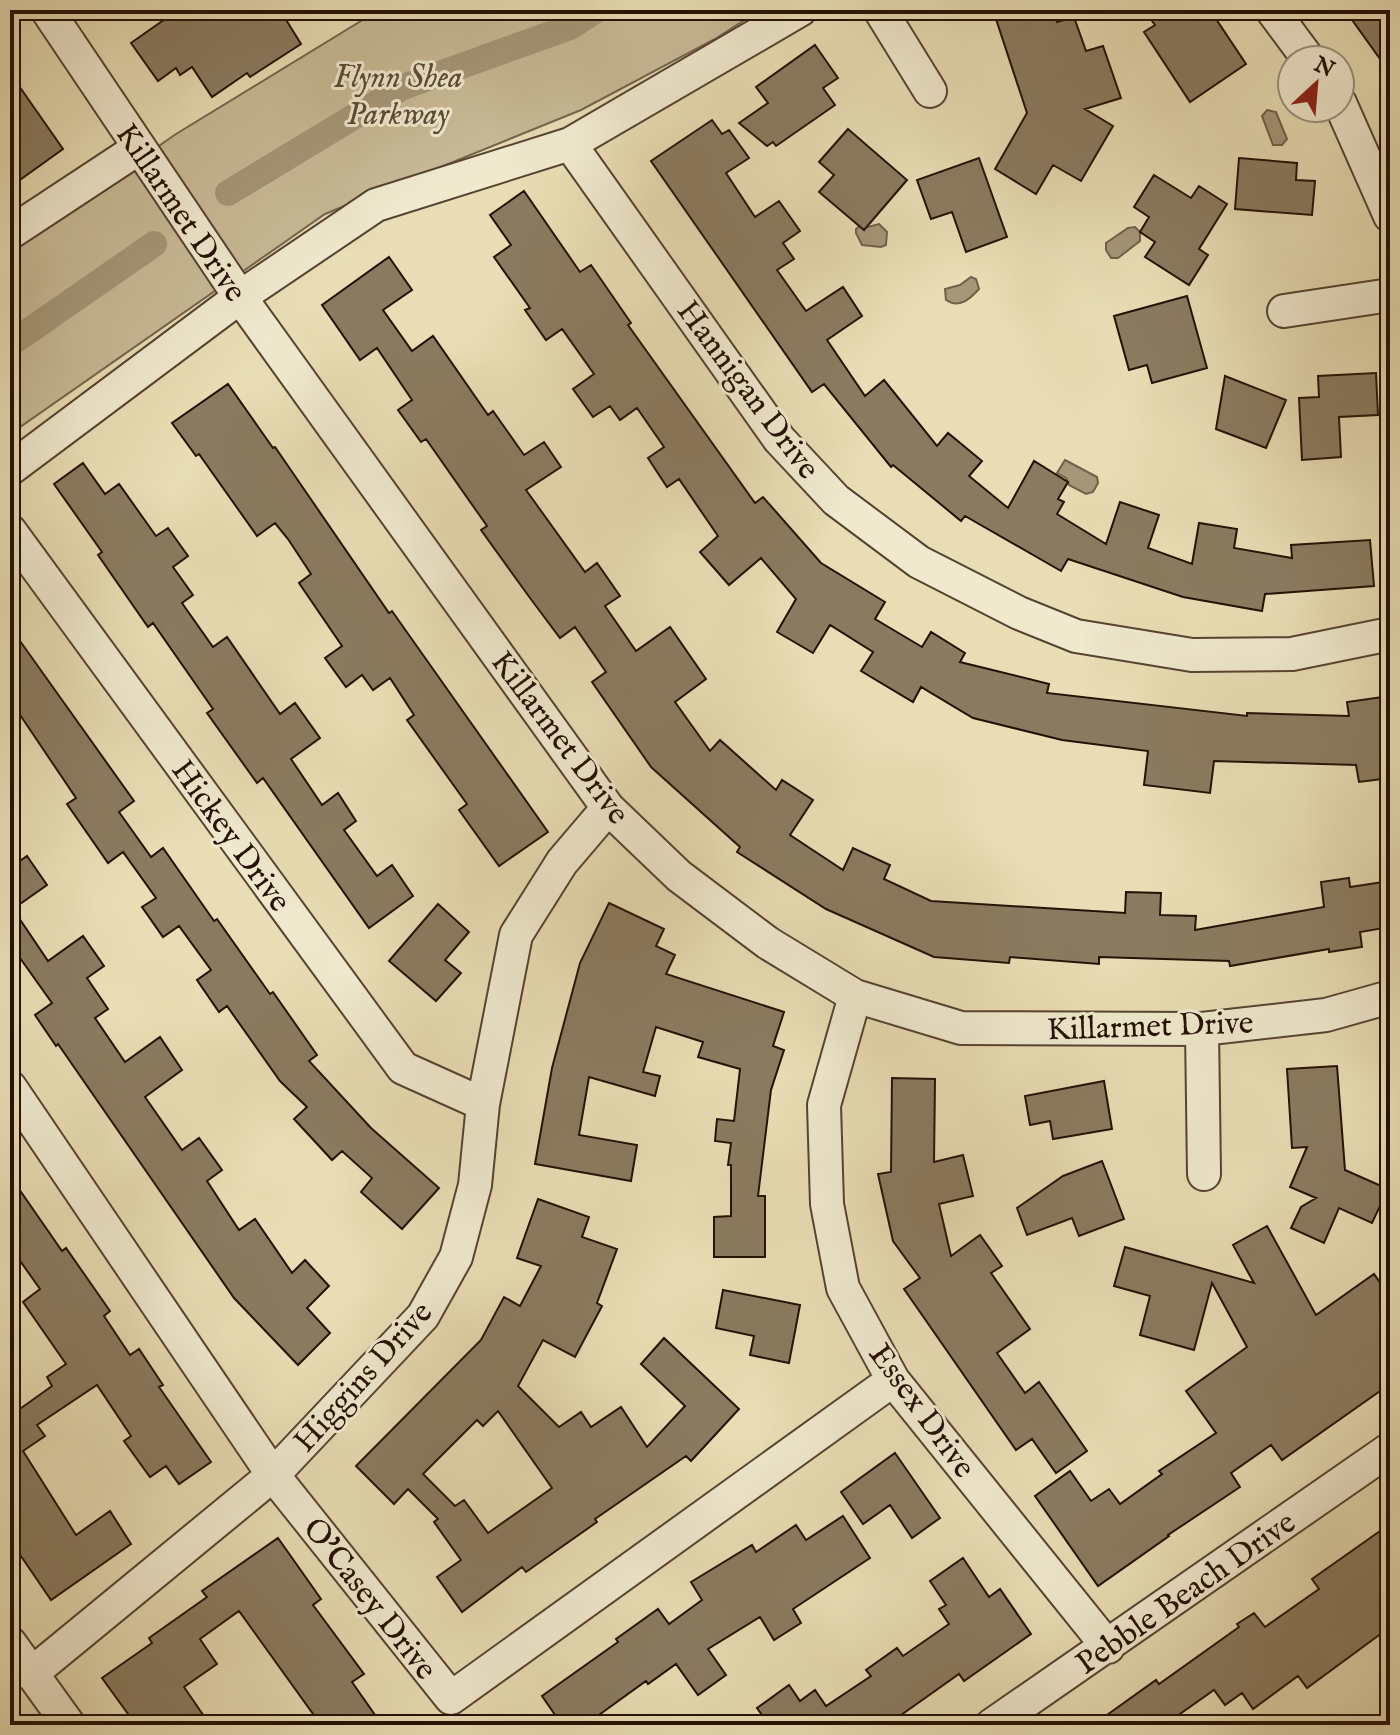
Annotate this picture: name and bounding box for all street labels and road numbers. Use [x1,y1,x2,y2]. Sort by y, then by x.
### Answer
street label: Killarmet Drive [105,116,255,311]
street label: Hannigan Drive [666,293,828,488]
street label: Killarmet Drive [480,644,638,833]
street label: Hickey Drive [161,752,299,921]
street label: Killarmet Drive [1046,1003,1254,1052]
street label: Higgins Drive [285,1294,442,1462]
street label: Essex Drive [858,1336,984,1487]
street label: Pebble Beach Drive [1069,1503,1304,1685]
street label: O'Casey Drive [293,1510,445,1689]

